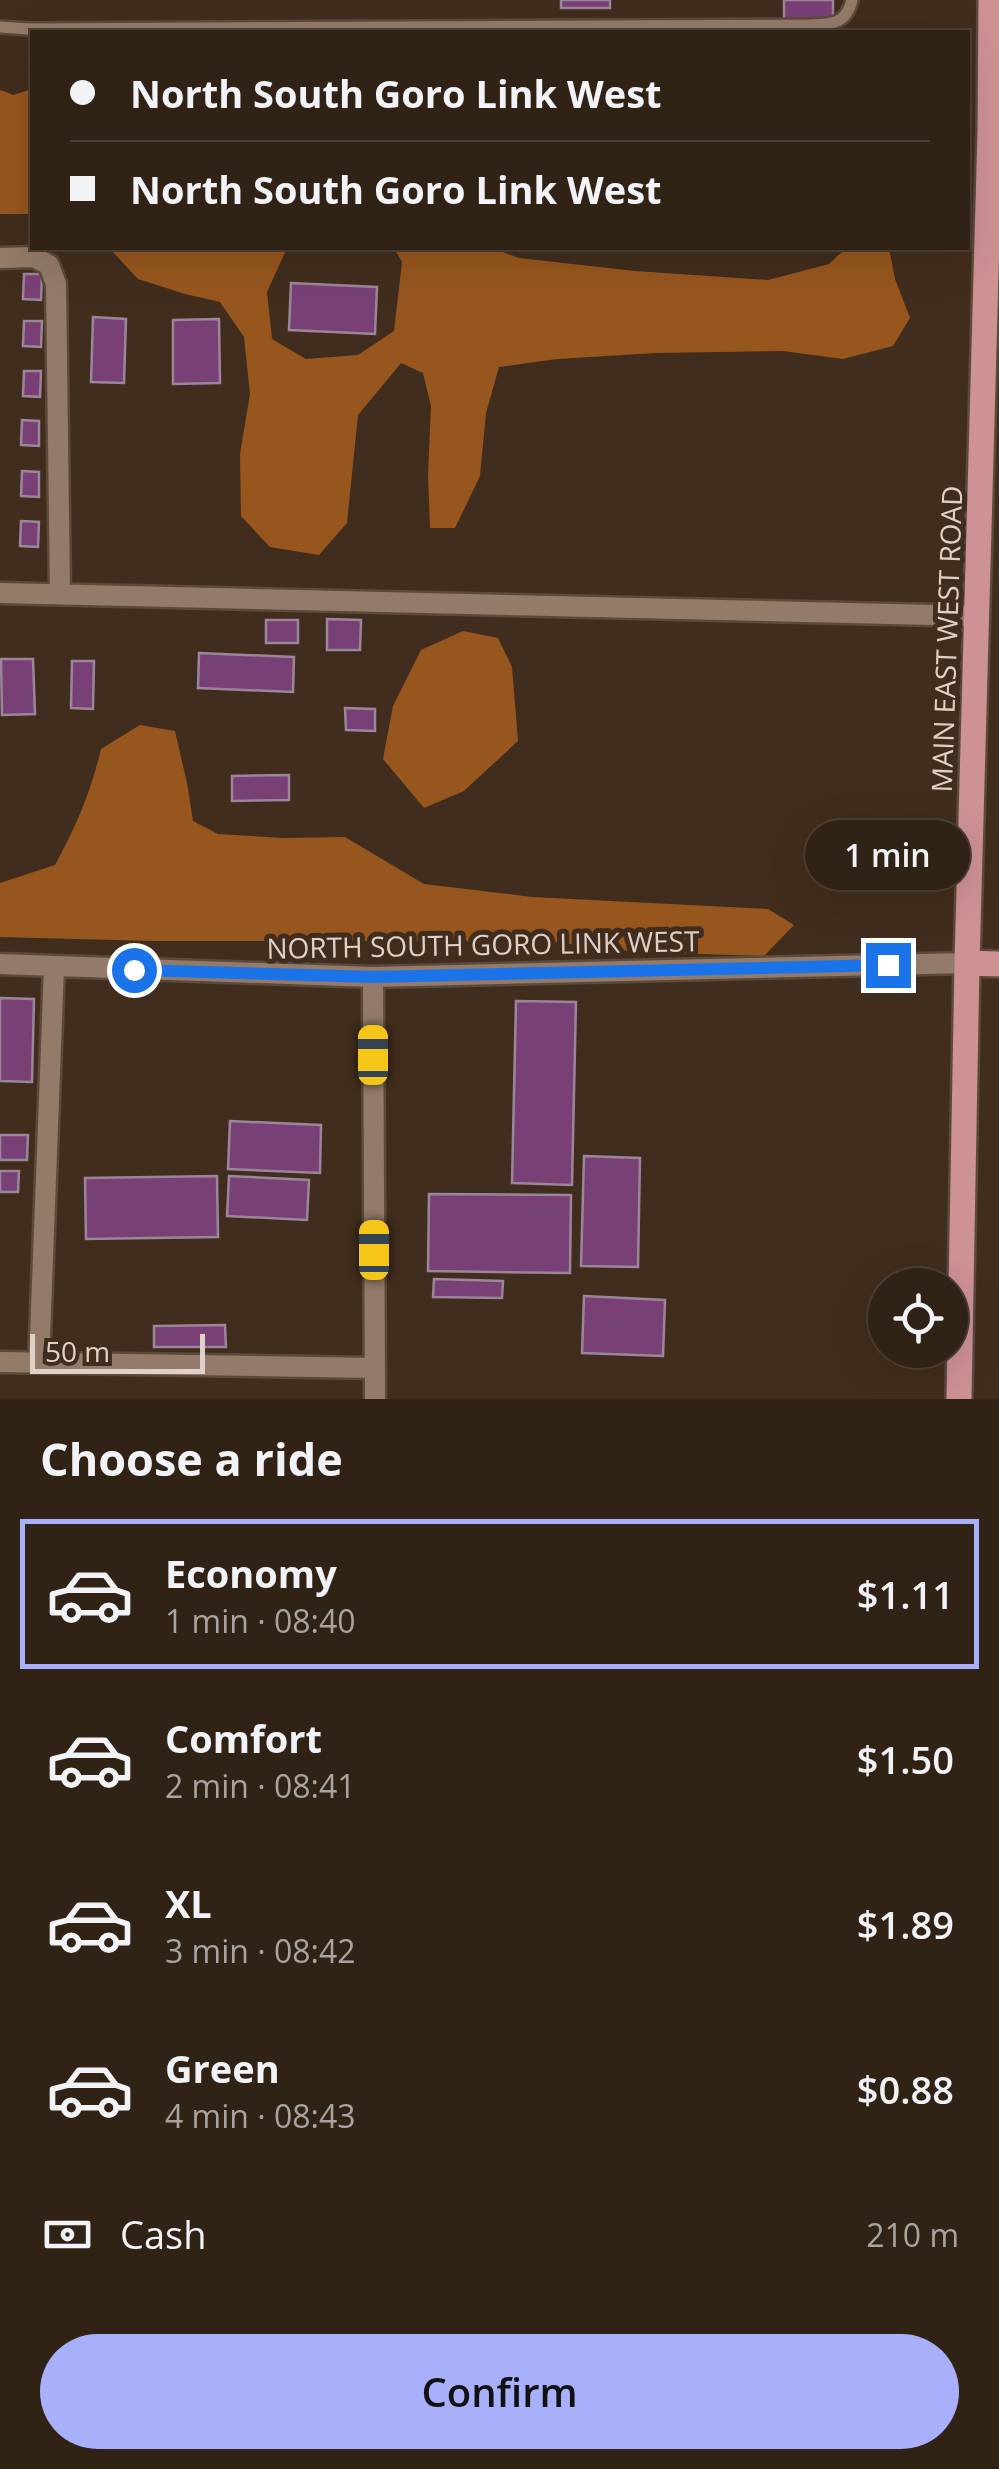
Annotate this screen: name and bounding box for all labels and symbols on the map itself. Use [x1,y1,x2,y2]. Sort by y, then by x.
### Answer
street label: MAIN EAST WEST ROAD [922,485,970,793]
callout: 1 min [806,820,970,890]
street label: NORTH SOUTH GORO LINK WEST [266,921,700,967]
route end [866,943,911,988]
route start [112,948,157,993]
car [358,1025,388,1085]
car [359,1220,389,1280]
scale bar [30,1329,205,1374]

